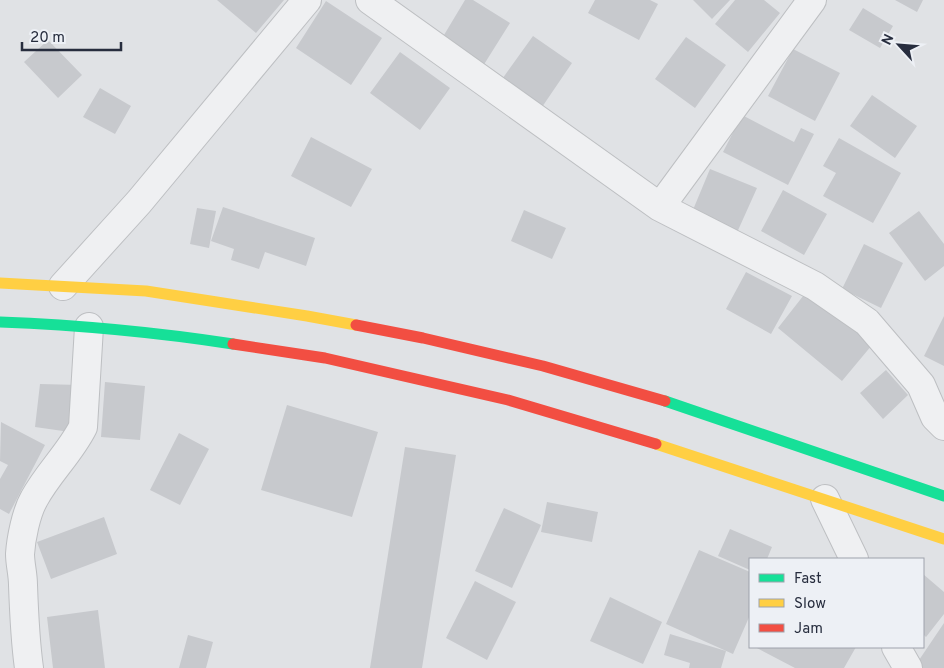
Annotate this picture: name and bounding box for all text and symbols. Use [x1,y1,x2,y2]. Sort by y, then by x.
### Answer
scale bar [22,20,121,52]
north arrow [874,20,924,70]
text: 20 m [30,29,65,48]
text: N [879,32,899,48]
legend [749,558,924,648]
text: Fast [794,570,822,589]
text: Slow [794,595,826,614]
text: Jam [794,620,823,639]

